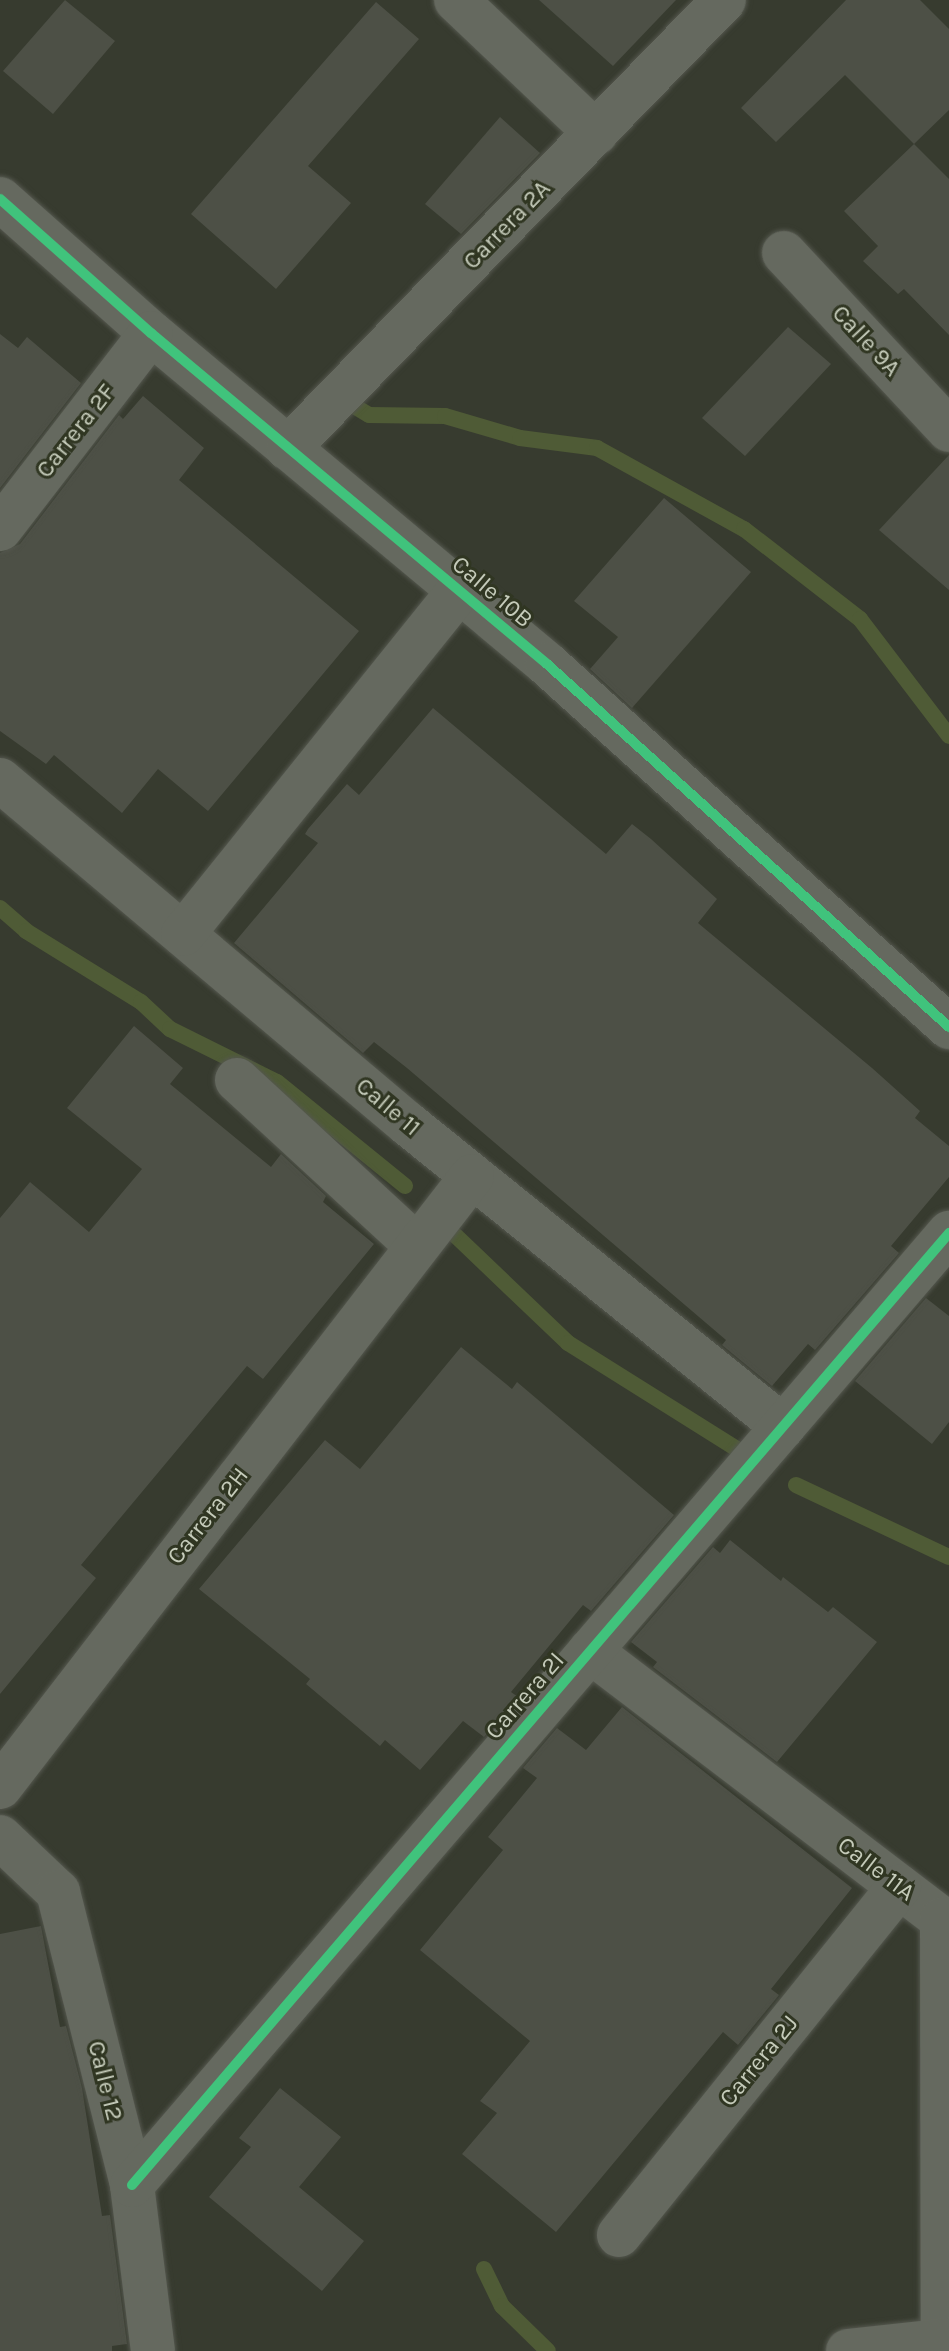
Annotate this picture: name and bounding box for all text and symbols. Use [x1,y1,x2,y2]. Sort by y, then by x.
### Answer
street label: Carrera 2A [457,174,557,276]
street label: Calle 9A [826,299,906,383]
street label: Carrera 2F [30,378,122,484]
street label: Calle 10B [446,550,538,634]
street label: Calle 11 [350,1072,426,1142]
street label: Carrera 2H [161,1462,255,1570]
street label: Carrera 2I [479,1647,571,1745]
street label: Calle 11A [832,1831,920,1907]
street label: Carrera 2J [714,2010,804,2112]
street label: Calle 12 [81,2038,129,2124]

